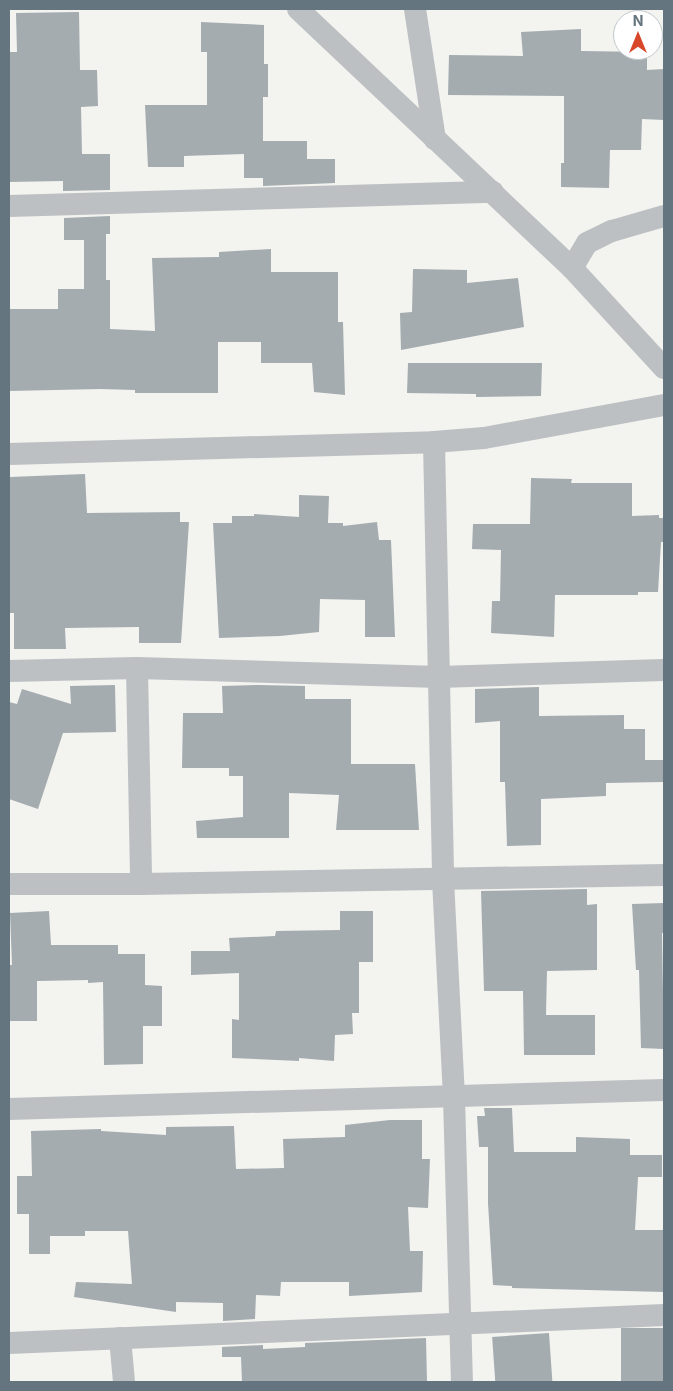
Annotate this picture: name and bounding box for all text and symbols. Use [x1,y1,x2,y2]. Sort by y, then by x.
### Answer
north arrow [613,10,663,60]
text: N [633,12,643,29]

